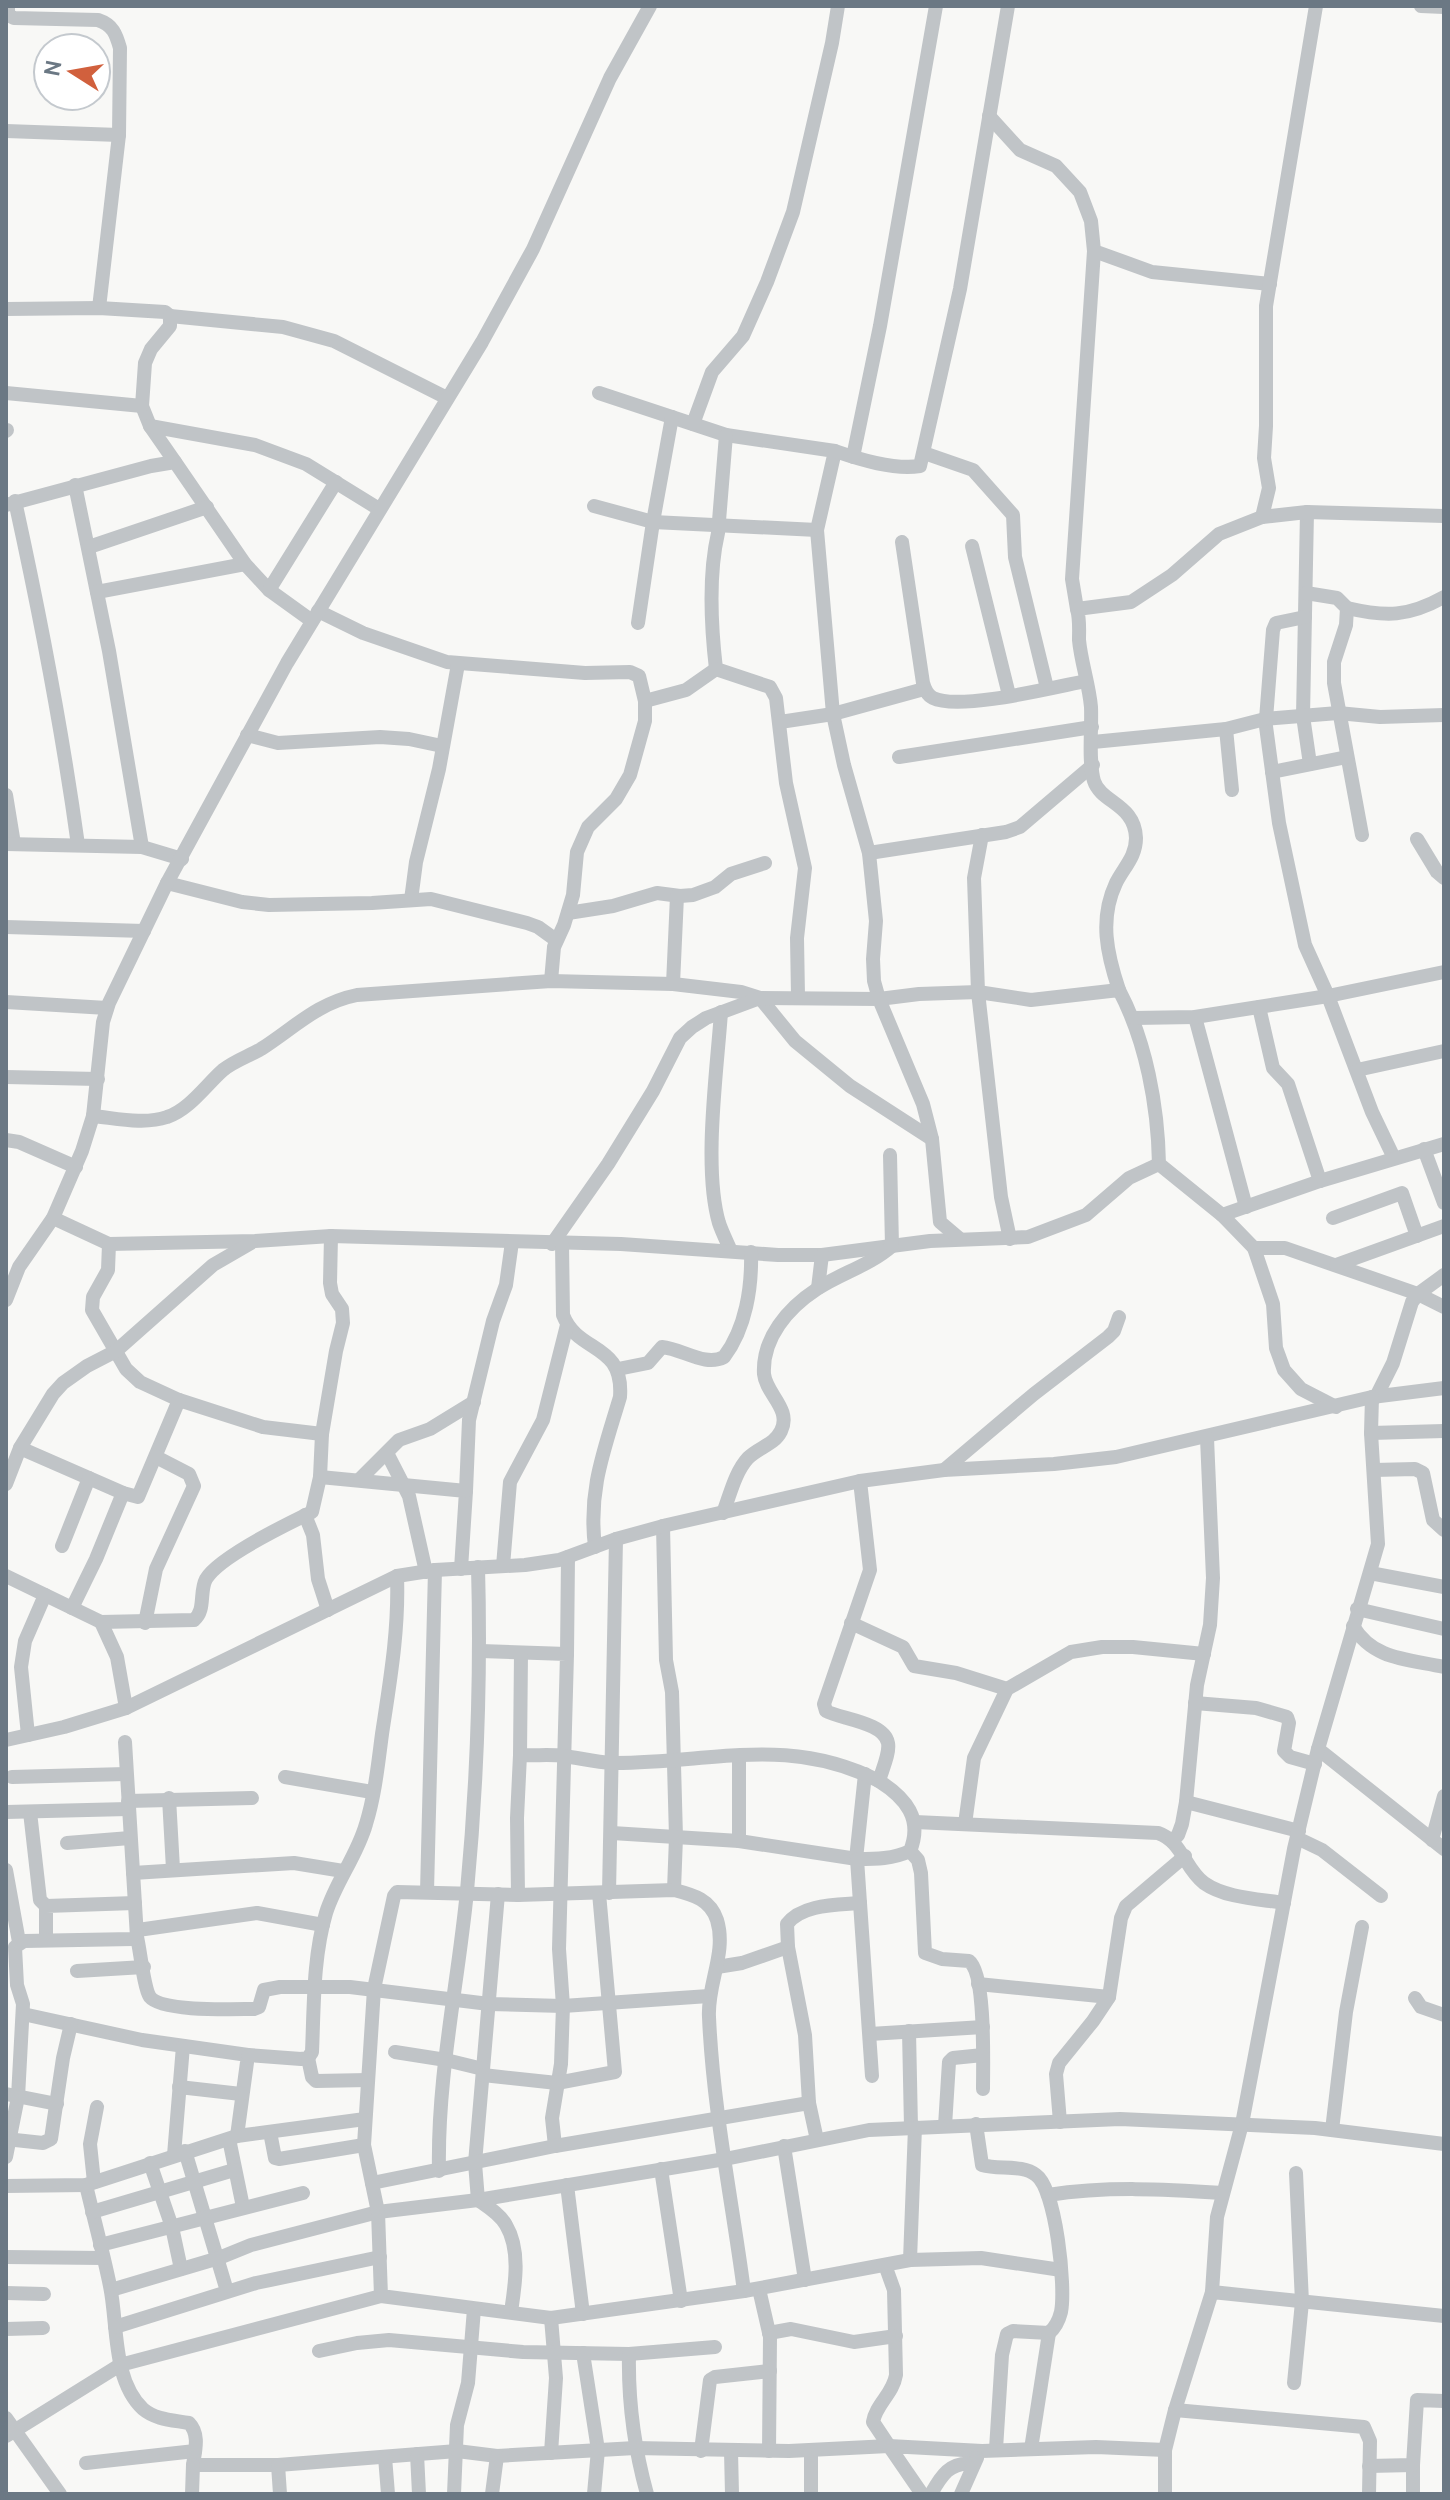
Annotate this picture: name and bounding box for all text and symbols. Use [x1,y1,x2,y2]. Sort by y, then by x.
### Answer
north arrow [32,32,112,112]
text: N [38,58,68,78]

